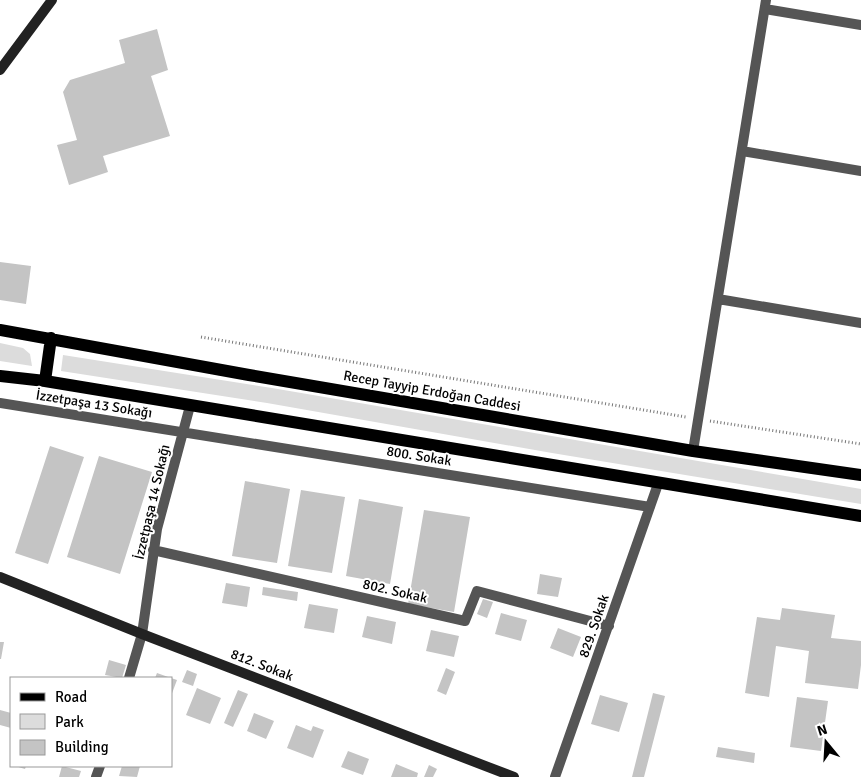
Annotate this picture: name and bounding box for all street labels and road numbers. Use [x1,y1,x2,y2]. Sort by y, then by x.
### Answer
street label: Recep Tayyip Erdoğan Caddesi [342,367,522,415]
street label: İzzetpaşa 13 Sokağı [35,386,153,422]
street label: 800. Sokak [385,442,453,470]
street label: İzzetpaşa 14 Sokağı [130,443,174,561]
street label: 802. Sokak [361,575,429,607]
street label: 829. Sokak [575,592,613,660]
street label: 812. Sokak [228,645,296,685]

